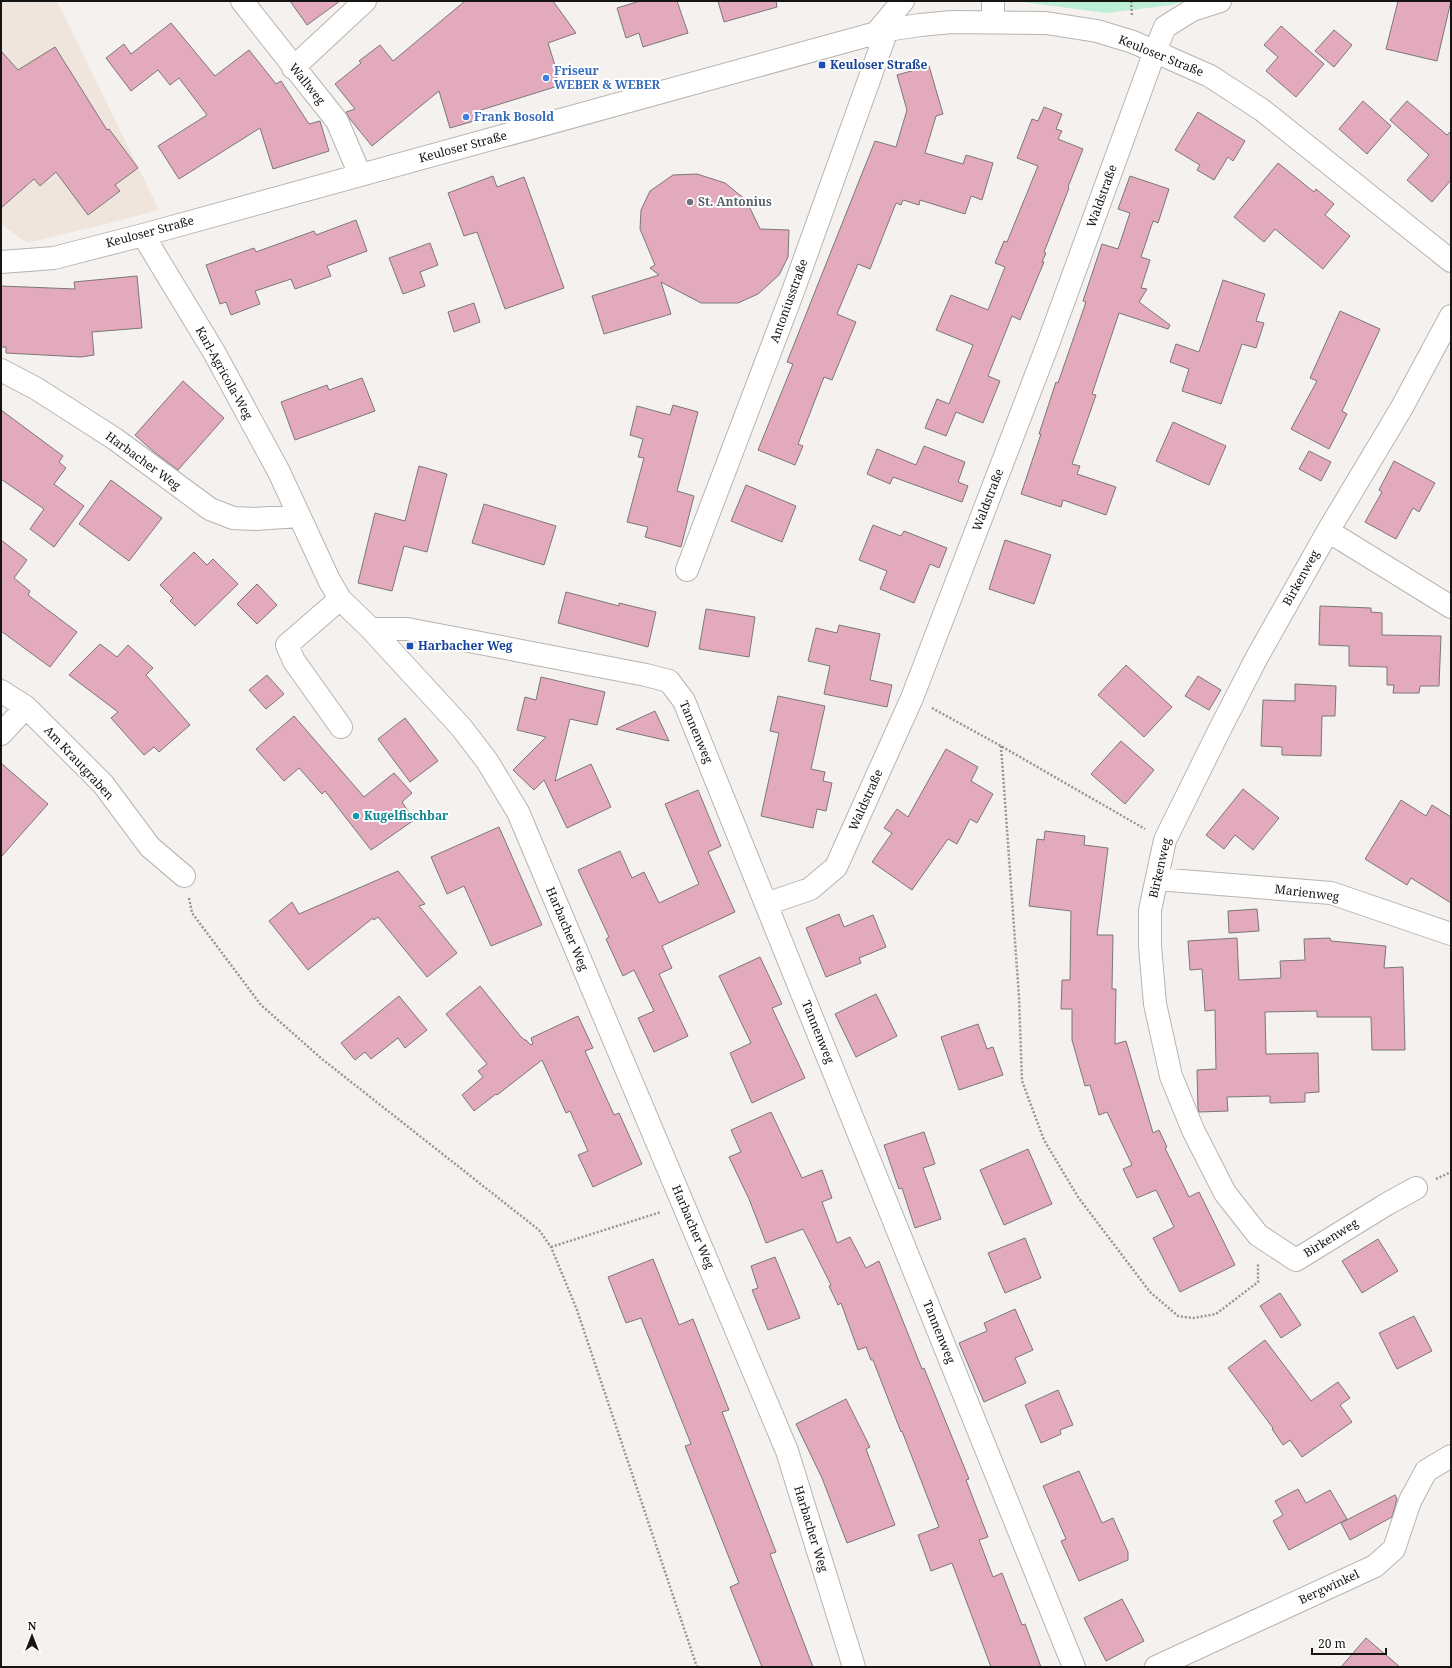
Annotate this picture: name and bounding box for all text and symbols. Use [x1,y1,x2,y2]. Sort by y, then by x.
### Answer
street label: Keuloser Straße [1116,31,1206,80]
place label: Keuloser Straße [830,56,928,73]
street label: Wallweg [285,59,330,109]
marker: Keuloser Straße [817,60,827,70]
place label: Friseur WEBER & WEBER [554,62,660,93]
marker: Friseur WEBER & WEBER [541,73,551,83]
place label: Frank Bosold [474,108,554,125]
marker: Frank Bosold [461,112,471,122]
street label: Keuloser Straße [417,127,509,166]
street label: Waldstraße [1082,162,1121,230]
place label: St. Antonius [698,193,772,210]
marker: St. Antonius [685,197,695,207]
street label: Keuloser Straße [104,212,196,251]
street label: Antoniusstraße [766,257,812,345]
street label: Karl-Agricola-Weg [192,323,257,423]
street label: Harbacher Weg [102,427,185,494]
street label: Waldstraße [968,466,1007,533]
street label: Birkenweg [1278,546,1323,609]
place label: Harbacher Weg [418,637,513,654]
marker: Harbacher Weg [405,641,415,651]
street label: Tannenweg [676,698,718,766]
street label: Am Krautgraben [41,722,118,804]
street label: Waldstraße [844,766,887,833]
place label: Kugelfischbar [364,807,449,824]
marker: Kugelfischbar [351,811,361,821]
street label: Birkenweg [1144,835,1175,900]
street label: Marienweg [1274,880,1341,905]
street label: Harbacher Weg [542,884,593,974]
street label: Tannenweg [798,998,839,1066]
street label: Harbacher Weg [668,1182,719,1272]
street label: Birkenweg [1300,1214,1362,1261]
street label: Tannenweg [919,1298,960,1366]
street label: Harbacher Weg [790,1484,833,1575]
street label: Bergwinkel [1296,1565,1362,1608]
north arrow [12,1616,52,1656]
text: N [28,1618,37,1633]
scale bar [1312,1630,1386,1656]
text: 20 m [1318,1635,1346,1652]

